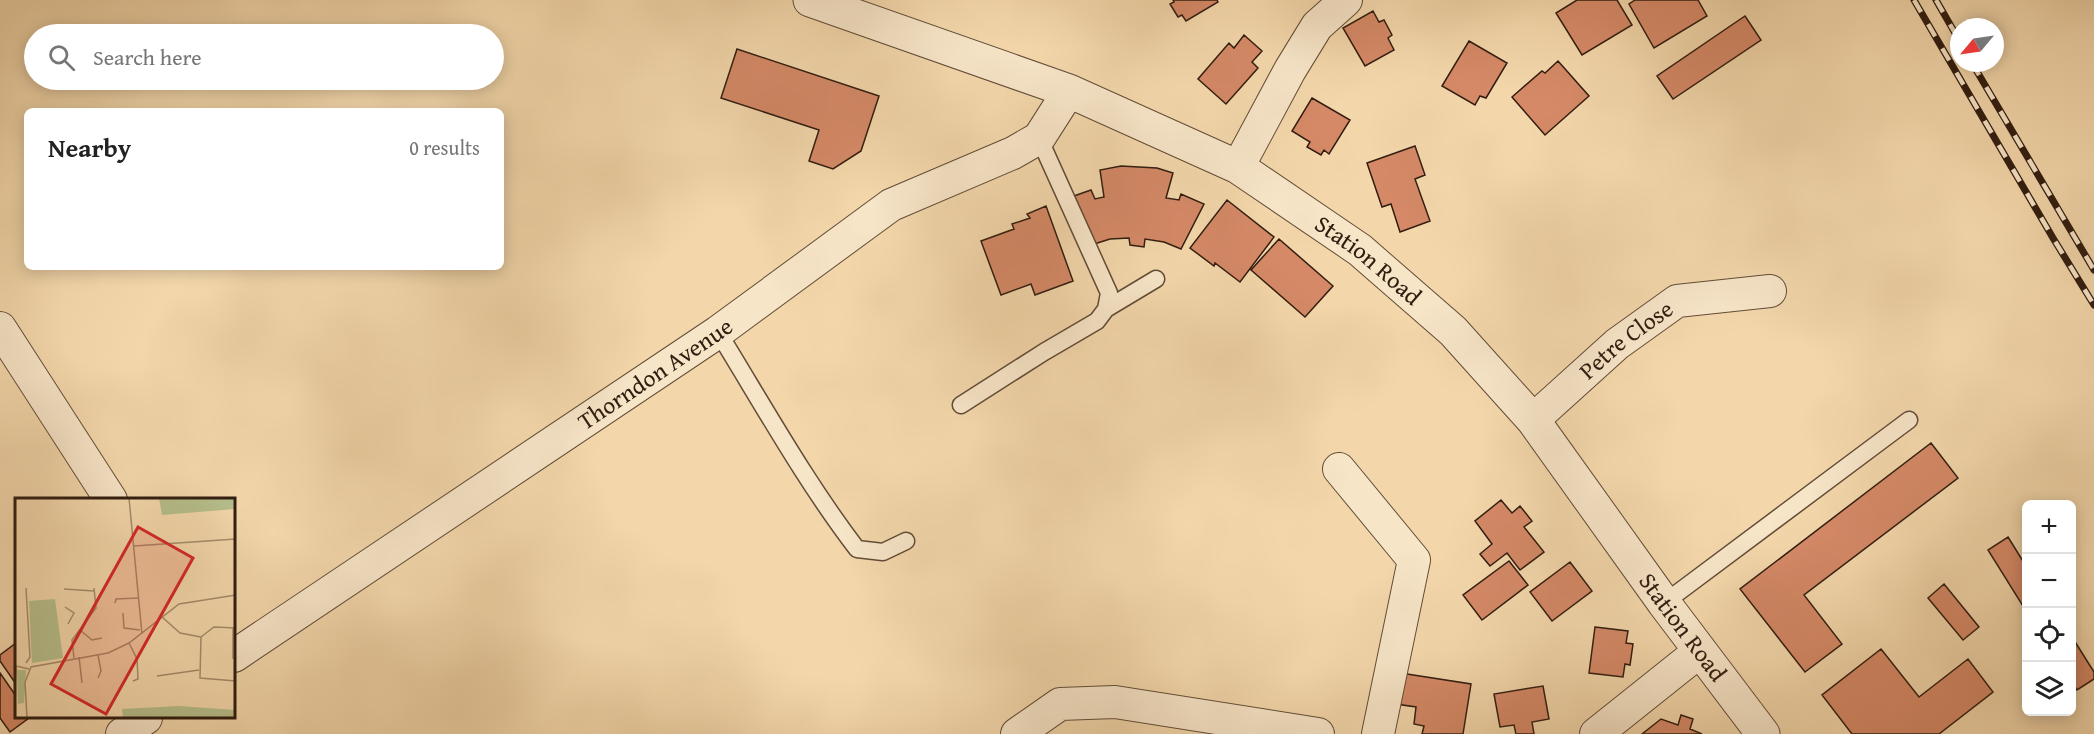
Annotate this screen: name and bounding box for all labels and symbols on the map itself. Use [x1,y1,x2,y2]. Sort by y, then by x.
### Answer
north arrow [1950,18,2004,72]
street label: Station Road [1308,206,1430,313]
street label: Petre Close [1571,291,1680,388]
street label: Thorndon Avenue [570,309,740,438]
inset map [15,498,236,719]
street label: Station Road [1631,565,1736,689]

